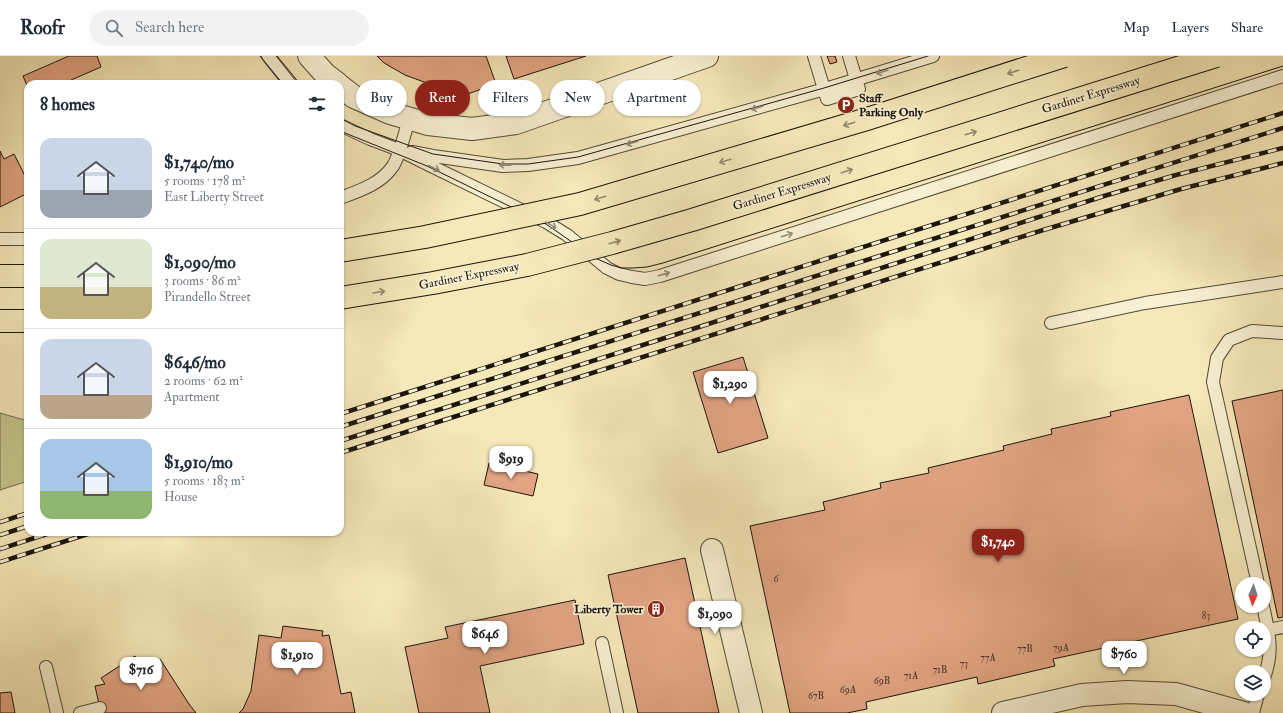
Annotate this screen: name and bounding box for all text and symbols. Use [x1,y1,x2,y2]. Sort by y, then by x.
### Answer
search box [89,10,369,46]
text: Roofr [20,16,65,40]
icon: search [103,17,125,39]
text: Search here [135,18,204,37]
text: Map [1123,19,1149,36]
text: Layers [1171,19,1209,36]
text: Share [1231,19,1263,36]
one-way arrow [876,69,889,76]
one-way arrow [1007,69,1020,76]
street label: Gardiner Expressway [1040,73,1143,117]
chip: Buy [356,80,407,116]
chip: Rent [415,80,470,116]
chip: Filters [478,80,542,116]
chip: New [550,80,605,116]
chip: Apartment [613,80,701,116]
place label: Staff Parking Only [859,91,924,120]
icon: filters [306,93,328,115]
text: 8 homes [40,94,95,115]
parking icon: Staff Parking Only [836,95,856,115]
one-way arrow [751,105,764,112]
one-way arrow [843,121,856,128]
one-way arrow [964,128,976,136]
one-way arrow [626,140,639,147]
text: $1,740/mo [164,152,234,173]
icon: home [72,154,120,202]
one-way arrow [718,158,731,165]
one-way arrow [499,162,512,169]
one-way arrow [428,165,440,172]
one-way arrow [840,167,853,174]
street label: Gardiner Expressway [731,170,834,214]
text: 5 rooms · 178 m² [164,173,246,189]
text: East Liberty Street [164,189,264,205]
one-way arrow [594,195,607,202]
one-way arrow [545,221,556,229]
one-way arrow [781,231,794,238]
one-way arrow [608,238,621,245]
text: $1,090/mo [164,252,236,273]
icon: home [72,255,120,303]
street label: Gardiner Expressway [418,259,521,293]
one-way arrow [657,270,670,277]
text: 3 rooms · 86 m² [164,273,241,289]
one-way arrow [372,288,385,296]
text: Pirandello Street [164,289,251,305]
text: $646/mo [164,352,226,373]
icon: home [72,355,120,403]
pin: $1,290 [697,371,763,405]
text: 2 rooms · 62 m² [164,373,243,389]
text: $1,290 [712,376,748,392]
text: Apartment [164,389,220,405]
pin: $919 [487,446,535,480]
text: $919 [498,451,524,467]
text: $1,910/mo [164,452,233,473]
icon: home [72,455,120,503]
text: 5 rooms · 183 m² [164,473,245,489]
text: House [164,489,197,505]
pin: $1,740 [965,529,1031,563]
text: $1,740 [981,534,1015,550]
house number: 6 [773,573,779,585]
north arrow [1235,577,1271,613]
map controls [1235,577,1271,701]
building icon: Liberty Tower [646,599,666,619]
pin: $1,090 [682,601,748,635]
place label: Liberty Tower [574,602,644,617]
text: $1,090 [697,606,733,622]
house number: 83 [1202,610,1210,622]
pin: $646 [461,621,509,655]
button: locate [1235,621,1271,657]
text: $646 [471,626,499,642]
pin: $760 [1100,641,1148,675]
pin: $1,910 [264,642,330,676]
house number: 79A [1053,642,1070,654]
house number: 77B [1017,643,1033,655]
text: $760 [1111,646,1137,662]
text: $1,910 [281,647,313,663]
house number: 77A [980,652,996,664]
pin: $716 [117,657,165,691]
house number: 73 [960,658,968,670]
text: $716 [129,662,153,678]
house number: 71B [933,664,947,676]
button: layers [1235,665,1271,701]
house number: 71A [904,670,919,682]
house number: 69B [874,675,890,687]
house number: 69A [840,684,857,696]
house number: 67B [808,690,824,702]

